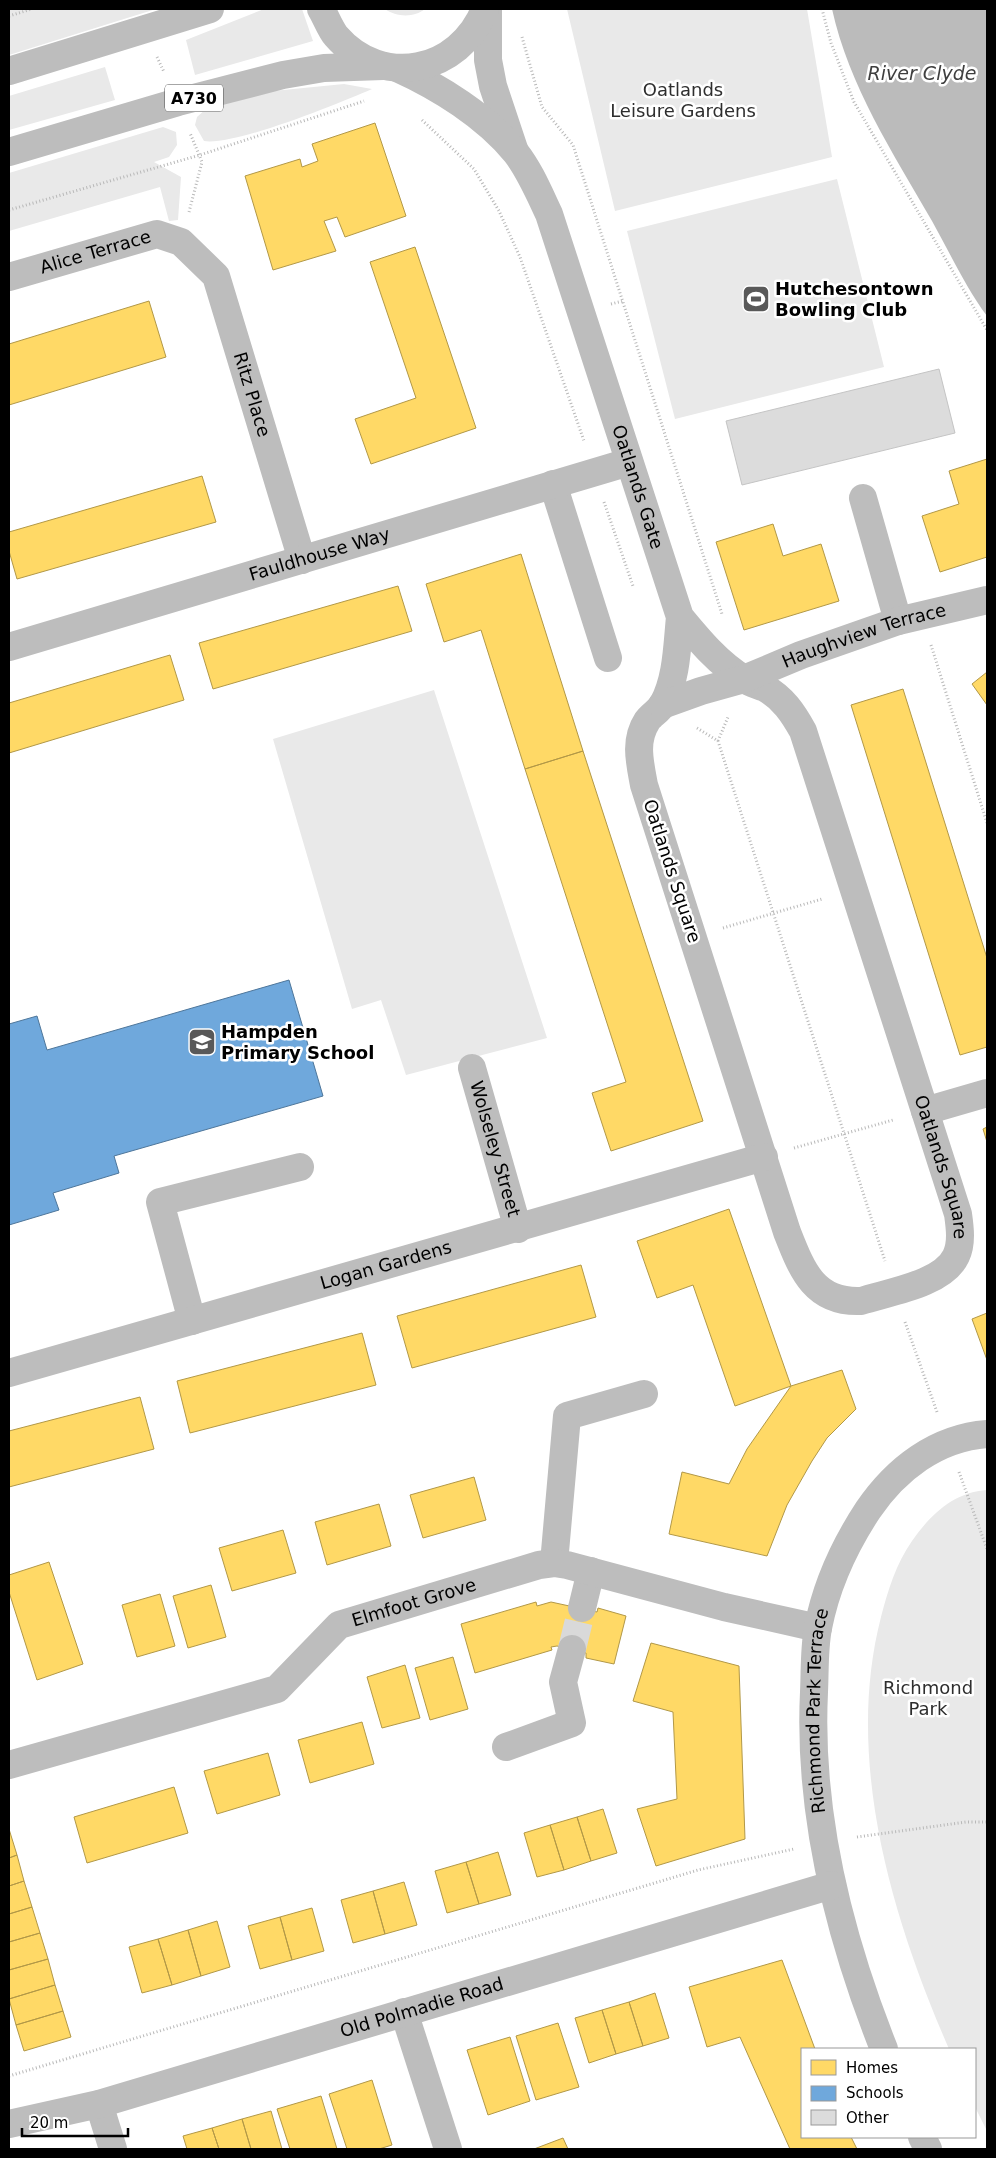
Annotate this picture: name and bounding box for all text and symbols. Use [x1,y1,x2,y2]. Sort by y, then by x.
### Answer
water label: River Clyde [868,62,976,84]
park label: Oatlands Leisure Gardens [610,79,756,121]
road number: A730 [165,85,223,112]
street label: Alice Terrace [37,225,153,277]
place label: Hutchesontown Bowling Club [775,278,933,320]
sports icon: Hutchesontown Bowling Club [741,284,771,314]
street label: Ritz Place [230,349,275,439]
street label: Oatlands Gate [608,422,668,552]
street label: Fauldhouse Way [246,523,393,585]
street label: Haughview Terrace [779,599,948,672]
street label: Oatlands Square [639,796,706,945]
place label: Hampden Primary School [221,1021,374,1063]
school or university icon: Hampden Primary School [187,1027,217,1057]
street label: Wolseley Street [466,1078,525,1219]
street label: Oatlands Square [910,1092,971,1239]
street label: Logan Gardens [318,1236,454,1293]
street label: Elmfoot Grove [349,1573,479,1631]
street label: Richmond Park Terrace [802,1606,832,1815]
park label: Richmond Park [883,1677,973,1719]
street label: Old Polmadie Road [337,1973,506,2041]
legend [801,2048,976,2138]
text: Homes [846,2059,898,2077]
text: Schools [846,2084,904,2102]
scale bar [22,2106,129,2138]
text: Other [846,2109,889,2127]
text: 20 m [30,2114,68,2132]

